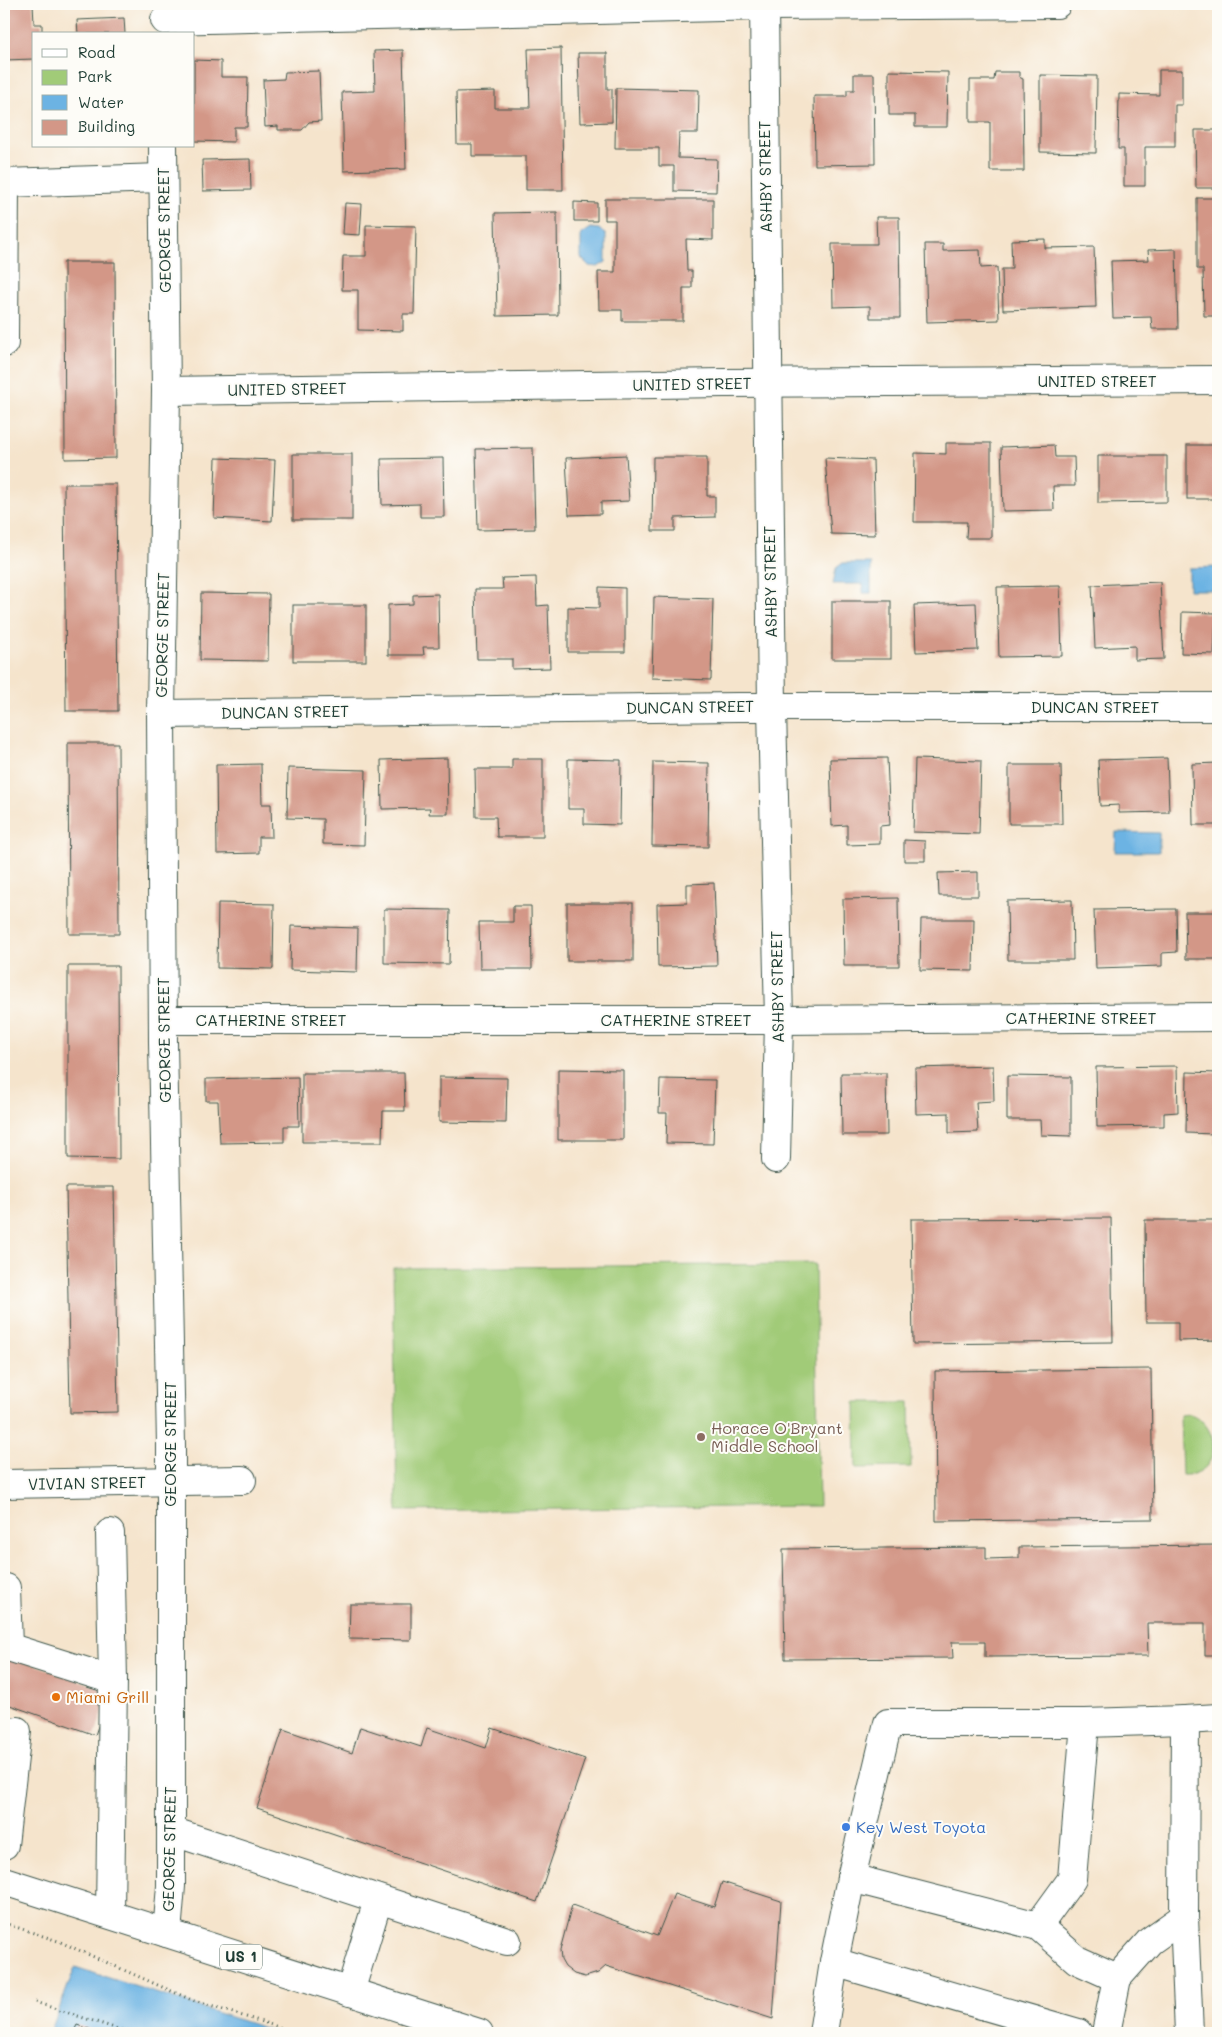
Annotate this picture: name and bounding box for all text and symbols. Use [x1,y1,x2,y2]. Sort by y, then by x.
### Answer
legend [32,32,195,148]
text: Road [78,42,115,62]
text: Park [78,66,112,86]
text: Water [78,92,124,112]
text: Building [78,116,135,136]
street label: ASHBY STREET [753,121,776,233]
street label: GEORGE STREET [152,167,175,293]
street label: UNITED STREET [1037,370,1157,391]
street label: UNITED STREET [632,372,752,395]
street label: UNITED STREET [227,377,347,400]
street label: ASHBY STREET [758,526,781,638]
street label: GEORGE STREET [150,572,173,698]
street label: DUNCAN STREET [626,695,754,718]
street label: DUNCAN STREET [1031,696,1159,717]
street label: DUNCAN STREET [221,700,349,723]
street label: ASHBY STREET [765,931,788,1043]
street label: GEORGE STREET [152,977,175,1103]
street label: CATHERINE STREET [1006,1007,1156,1028]
street label: CATHERINE STREET [196,1009,346,1030]
street label: CATHERINE STREET [601,1009,751,1030]
street label: GEORGE STREET [159,1381,180,1507]
place label: Horace O'Bryant Middle School [711,1417,843,1456]
marker: Horace O'Bryant Middle School [695,1431,707,1443]
street label: VIVIAN STREET [28,1471,146,1494]
place label: Miami Grill [66,1686,149,1707]
marker: Miami Grill [50,1691,62,1703]
street label: GEORGE STREET [157,1786,180,1912]
place label: Key West Toyota [856,1816,986,1837]
marker: Key West Toyota [840,1821,852,1833]
road number: US 1 [220,1944,262,1970]

